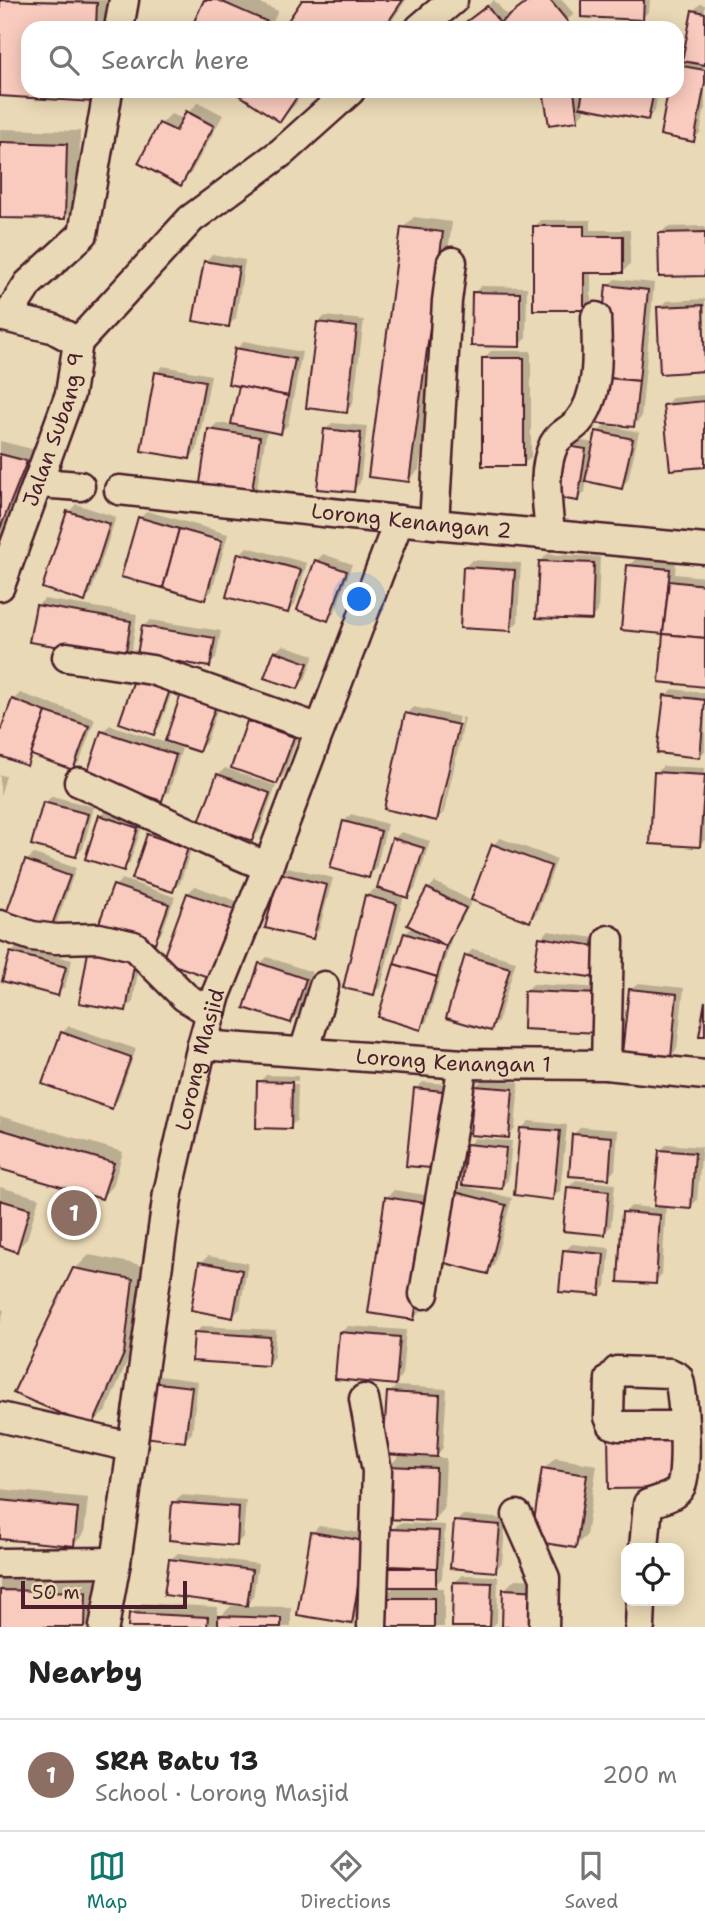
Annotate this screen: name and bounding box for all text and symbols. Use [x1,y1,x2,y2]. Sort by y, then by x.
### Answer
search box [21,21,684,98]
icon: search [45,41,83,79]
text: Search here [101,42,250,77]
street label: Jalan Subang 9 [16,350,90,510]
street label: Lorong Kenangan 2 [310,497,513,545]
your location [342,582,376,616]
street label: Lorong Masjid [169,985,231,1133]
street label: Lorong Kenangan 1 [355,1042,551,1079]
pin: 1 [51,1187,97,1239]
map controls [621,1543,684,1606]
button: locate [621,1543,684,1606]
scale bar [21,1578,187,1610]
text: 50 m [32,1580,80,1605]
text: Nearby [28,1652,143,1693]
text: SRA Batu 13 [95,1743,258,1778]
text: 1 [46,1760,56,1790]
text: 200 m [602,1760,677,1790]
text: School · Lorong Masjid [95,1778,349,1808]
tab: Map [87,1847,127,1914]
tab: Directions [301,1847,391,1914]
tab: Saved [564,1847,618,1914]

